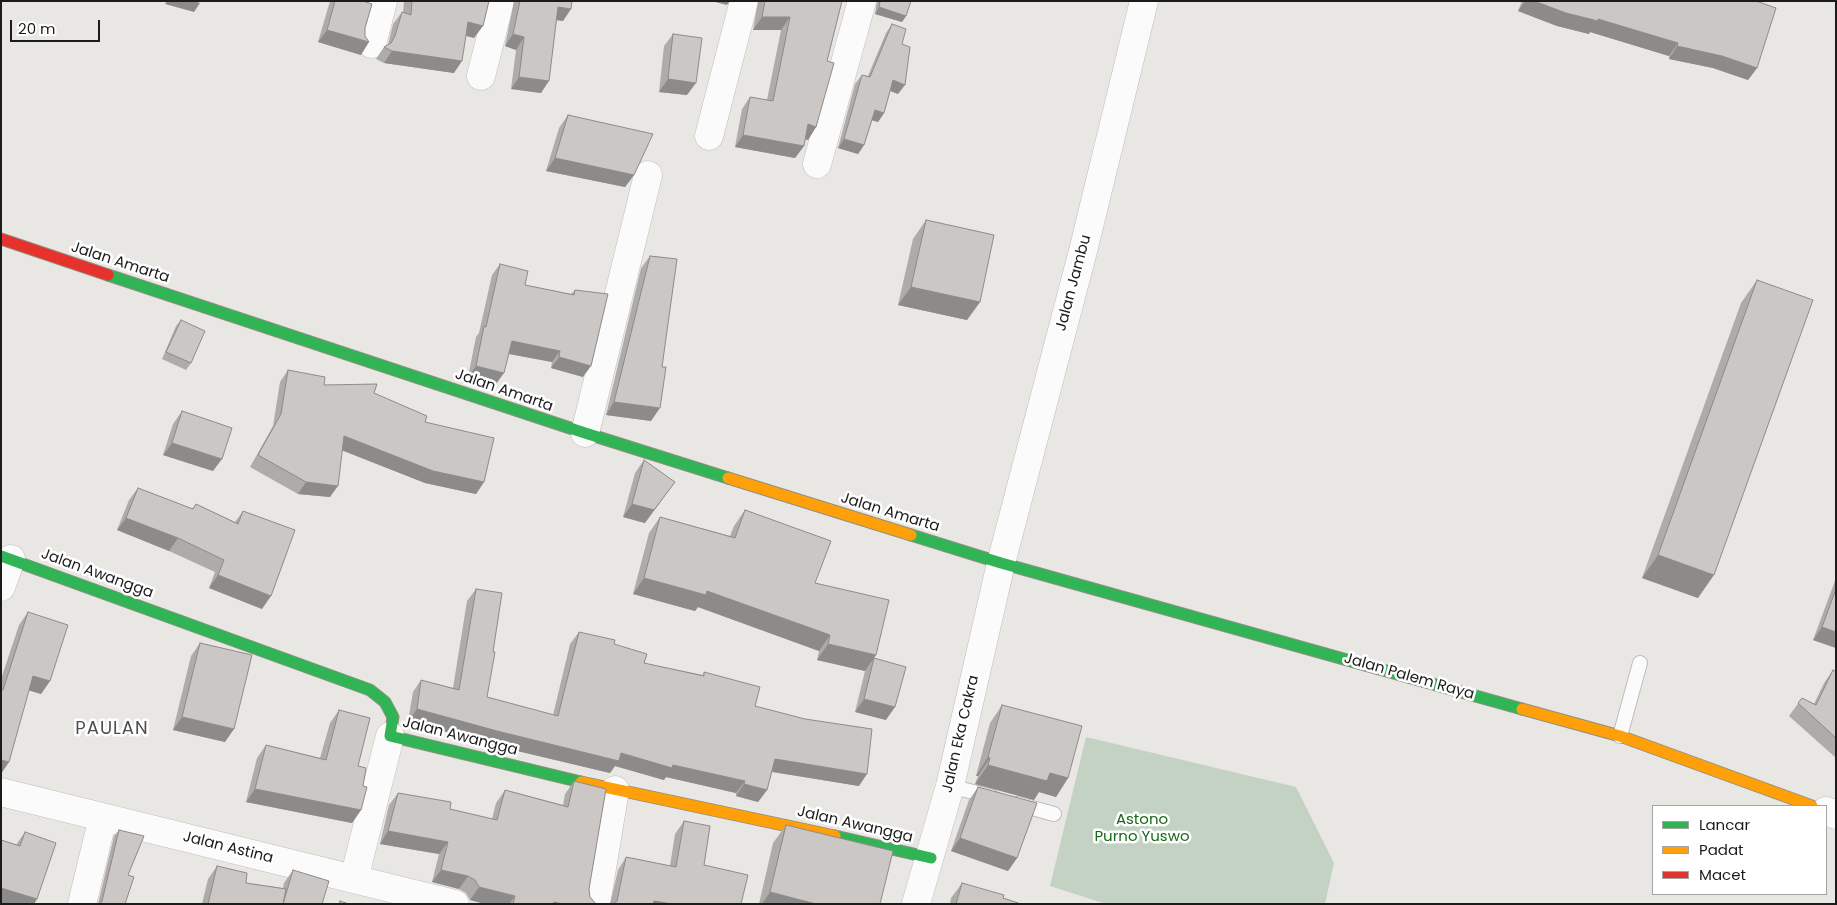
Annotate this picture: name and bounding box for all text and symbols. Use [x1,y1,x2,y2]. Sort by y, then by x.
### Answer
scale bar [12,10,102,42]
text: 20 m [18,18,56,39]
street label: Jalan Jambu [1053,233,1095,333]
street label: Jalan Amarta [69,239,171,287]
street label: Jalan Amarta [453,366,555,416]
street label: Jalan Amarta [838,489,942,537]
street label: Jalan Awangga [38,545,156,603]
street label: Jalan Palem Raya [1342,650,1476,704]
street label: Jalan Eka Cakra [939,673,983,795]
street label: Jalan Awangga [401,714,519,760]
district label: PAULAN [75,718,149,740]
street label: Jalan Awangga [795,803,915,847]
legend [1652,805,1827,895]
park label: Astono Purno Yuswo [1094,811,1190,846]
text: Lancar [1699,814,1750,835]
street label: Jalan Astina [181,828,275,868]
text: Padat [1699,839,1744,860]
text: Macet [1699,864,1746,885]

